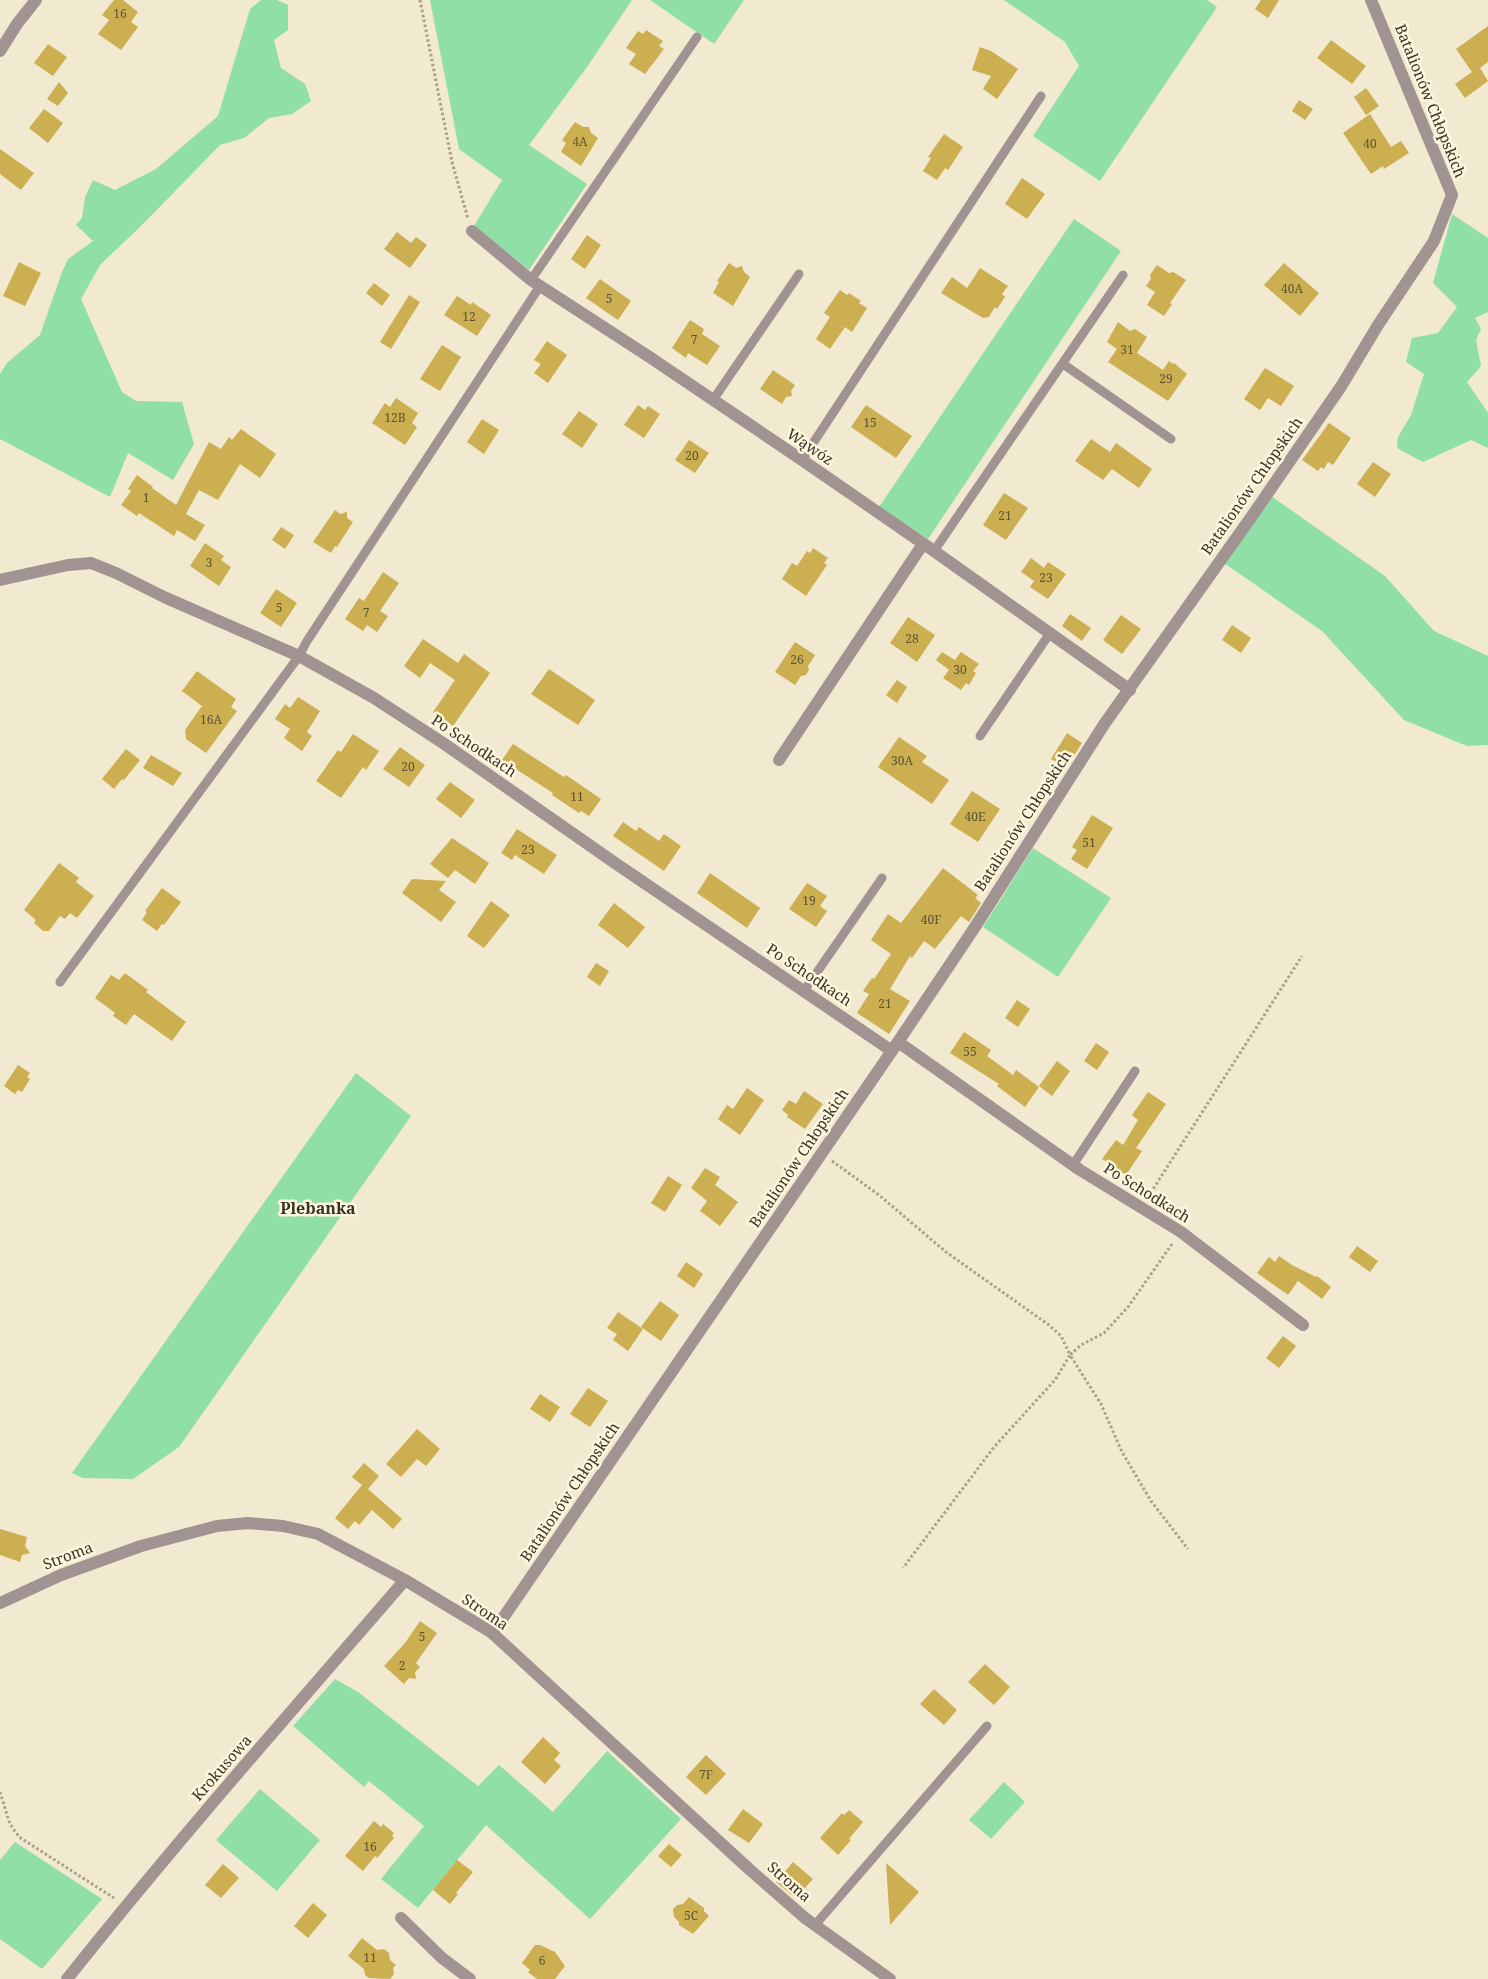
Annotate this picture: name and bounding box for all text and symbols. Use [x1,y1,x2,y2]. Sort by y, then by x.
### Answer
house number: 16 [113,5,127,22]
street label: Batalionów Chłopskich [1391,21,1471,181]
house number: 4A [572,133,588,150]
house number: 40 [1363,135,1377,152]
house number: 40A [1281,280,1303,297]
house number: 5 [606,290,612,307]
house number: 12 [462,308,476,325]
house number: 7 [691,331,698,348]
house number: 31 [1120,341,1134,358]
house number: 29 [1159,370,1173,387]
house number: 12B [384,409,406,426]
street label: Batalionów Chłopskich [1196,412,1307,558]
house number: 15 [863,414,877,431]
street label: Wąwóz [783,423,838,469]
house number: 20 [685,447,699,464]
house number: 1 [143,489,149,506]
house number: 21 [998,507,1012,524]
house number: 3 [206,554,213,571]
house number: 23 [1039,569,1053,586]
house number: 5 [276,599,282,616]
house number: 7 [363,604,370,621]
house number: 28 [905,630,919,647]
house number: 26 [790,651,804,668]
house number: 30 [953,661,967,678]
street label: Po Schodkach [428,709,521,781]
house number: 16A [200,711,222,728]
street label: Batalionów Chłopskich [969,746,1075,895]
house number: 30A [891,752,913,769]
house number: 20 [401,758,415,775]
house number: 11 [570,788,584,805]
house number: 40E [965,808,985,825]
house number: 51 [1082,834,1096,851]
house number: 23 [521,841,535,858]
house number: 19 [802,892,816,909]
house number: 40F [921,911,941,928]
street label: Po Schodkach [763,938,856,1010]
house number: 21 [878,995,892,1012]
house number: 55 [963,1043,977,1060]
street label: Batalionów Chłopskich [744,1083,853,1231]
street label: Po Schodkach [1100,1158,1195,1227]
district label: Plebanka [280,1197,356,1219]
street label: Batalionów Chłopskich [515,1417,624,1565]
street label: Stroma [40,1536,95,1574]
street label: Stroma [459,1588,513,1634]
house number: 5 [419,1628,425,1645]
house number: 2 [399,1657,405,1674]
street label: Krokusowa [187,1730,255,1805]
house number: 7F [699,1766,713,1783]
house number: 16 [363,1838,377,1855]
street label: Stroma [764,1857,816,1906]
house number: 5C [684,1907,698,1924]
house number: 11 [363,1949,377,1966]
house number: 6 [539,1952,546,1969]

